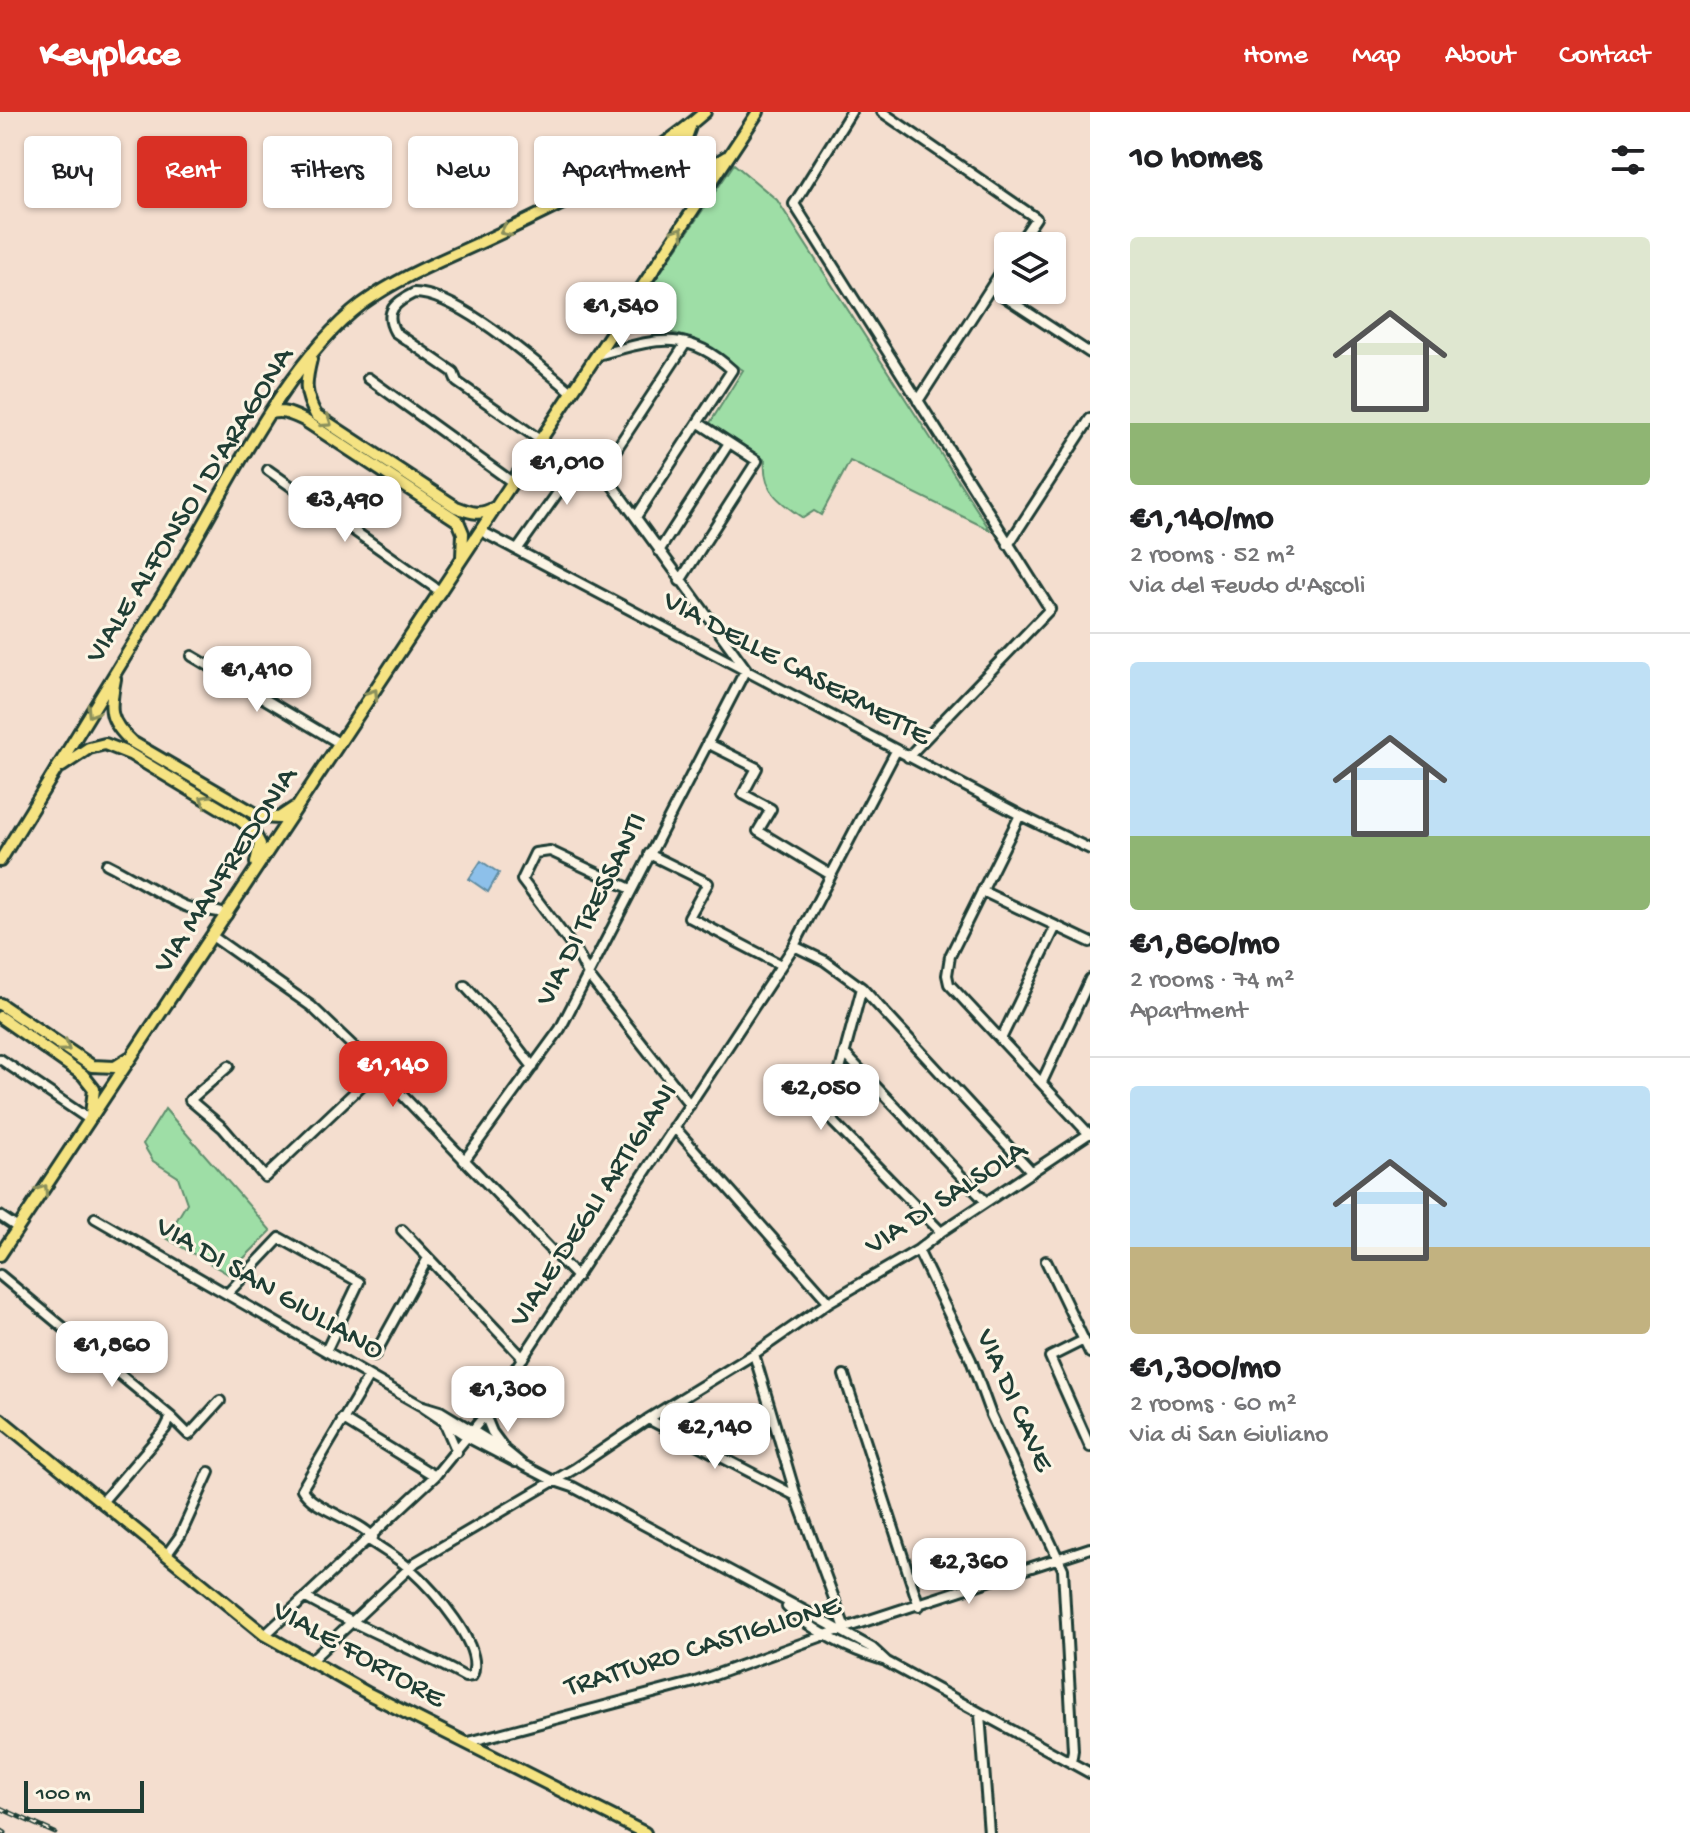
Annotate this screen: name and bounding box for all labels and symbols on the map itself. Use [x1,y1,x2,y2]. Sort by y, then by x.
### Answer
one-way arrow [498,221,513,237]
one-way arrow [669,227,684,241]
pin: €1,540 [556,282,686,350]
street label: VIALE ALFONSO I D'ARAGONA [79,340,304,671]
one-way arrow [318,412,332,427]
pin: €1,010 [502,439,632,507]
pin: €3,490 [280,476,410,544]
street label: VIA DELLE CASERMETTE [655,584,937,756]
pin: €1,410 [192,646,322,714]
one-way arrow [363,688,378,702]
one-way arrow [86,703,102,718]
street label: VIA MANFREDONIA [147,760,307,981]
one-way arrow [199,794,213,810]
street label: VIA DI TRESSANTI [529,807,657,1013]
one-way arrow [57,1037,71,1052]
pin: €1,140 [328,1041,458,1109]
pin: €2,050 [756,1064,886,1132]
street label: VIALE DEGLI ARTIGIANI [503,1078,687,1335]
street label: VIA DI SALSOLA [859,1133,1036,1265]
one-way arrow [33,1185,48,1199]
street label: VIA DI SAN GIULIANO [148,1210,389,1370]
pin: €1,860 [47,1321,177,1389]
street label: VIA DI CAVE [966,1324,1060,1479]
pin: €1,300 [443,1366,573,1434]
pin: €2,140 [650,1403,780,1471]
pin: €2,360 [904,1538,1034,1606]
street label: TRATTURO CASTIGLIONE [559,1589,846,1707]
street label: VIALE FORTORE [265,1594,451,1718]
scale bar [24,1777,144,1813]

